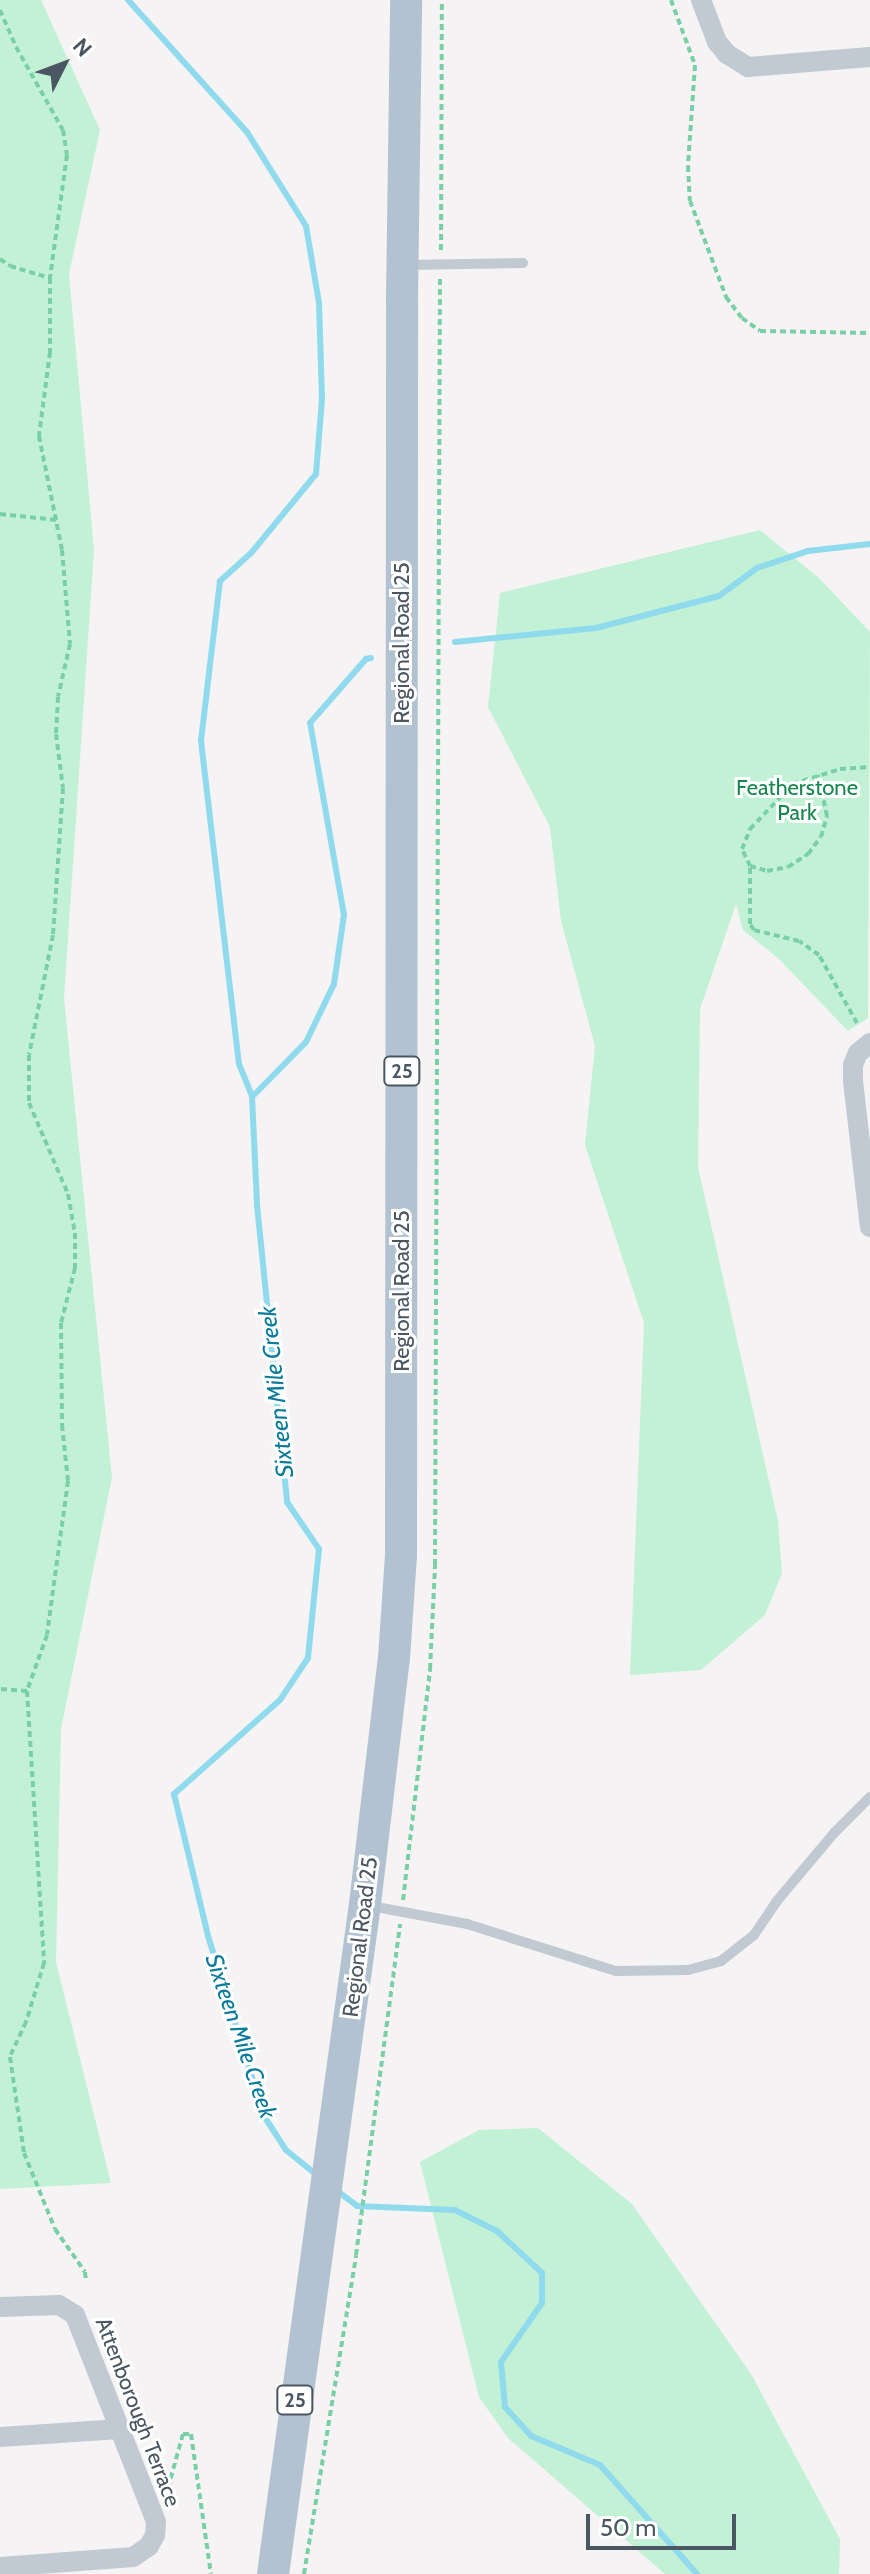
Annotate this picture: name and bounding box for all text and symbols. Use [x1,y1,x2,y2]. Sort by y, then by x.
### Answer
north arrow [24,24,104,104]
text: N [67,33,97,62]
street label: Regional Road 25 [389,562,415,724]
park label: Featherstone Park [736,774,858,826]
road number: 25 [382,1055,422,1087]
street label: Regional Road 25 [389,1210,415,1372]
water label: Sixteen Mile Creek [253,1305,299,1479]
street label: Regional Road 25 [337,1855,383,2019]
water label: Sixteen Mile Creek [199,1950,283,2122]
street label: Attenborough Terrace [90,2314,186,2510]
road number: 25 [275,2384,315,2416]
scale bar [590,2498,740,2548]
text: 50 m [600,2513,656,2542]

